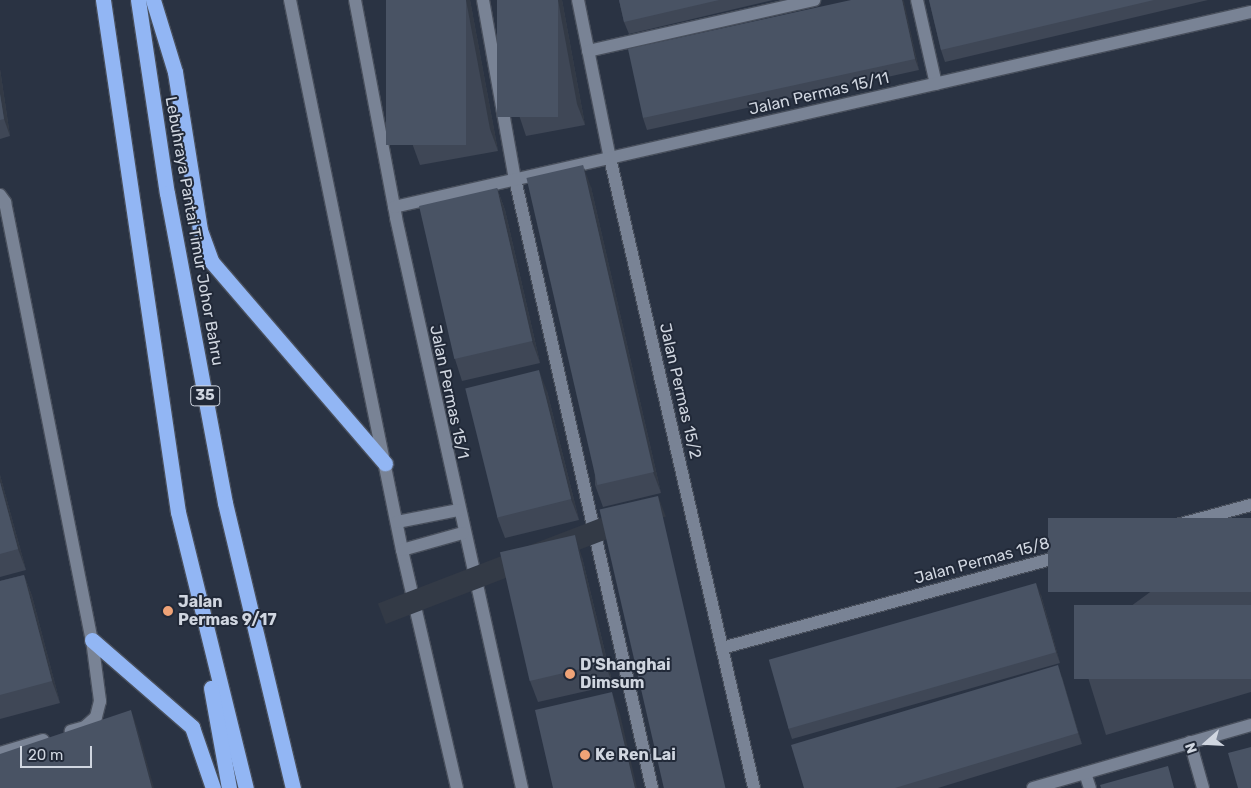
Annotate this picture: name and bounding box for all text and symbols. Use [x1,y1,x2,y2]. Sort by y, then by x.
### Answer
street label: Jalan Permas 15/11 [747,69,891,119]
street label: Lebuhraya Pantai Timur Johor Bahru [161,94,227,368]
street label: Jalan Permas 15/2 [655,321,705,461]
street label: Jalan Permas 15/1 [425,323,473,461]
road number: 35 [190,384,220,408]
street label: Jalan Permas 15/8 [912,534,1052,588]
place label: Jalan Permas 9/17 [178,592,277,630]
marker: Jalan Permas 9/17 [162,605,174,617]
place label: D'Shanghai Dimsum [580,655,671,693]
marker: D'Shanghai Dimsum [564,668,576,680]
north arrow [1181,718,1231,768]
scale bar [22,736,95,768]
text: N [1182,741,1201,756]
place label: Ke Ren Lai [595,745,676,765]
text: 20 m [28,746,63,764]
marker: Ke Ren Lai [579,749,591,761]

